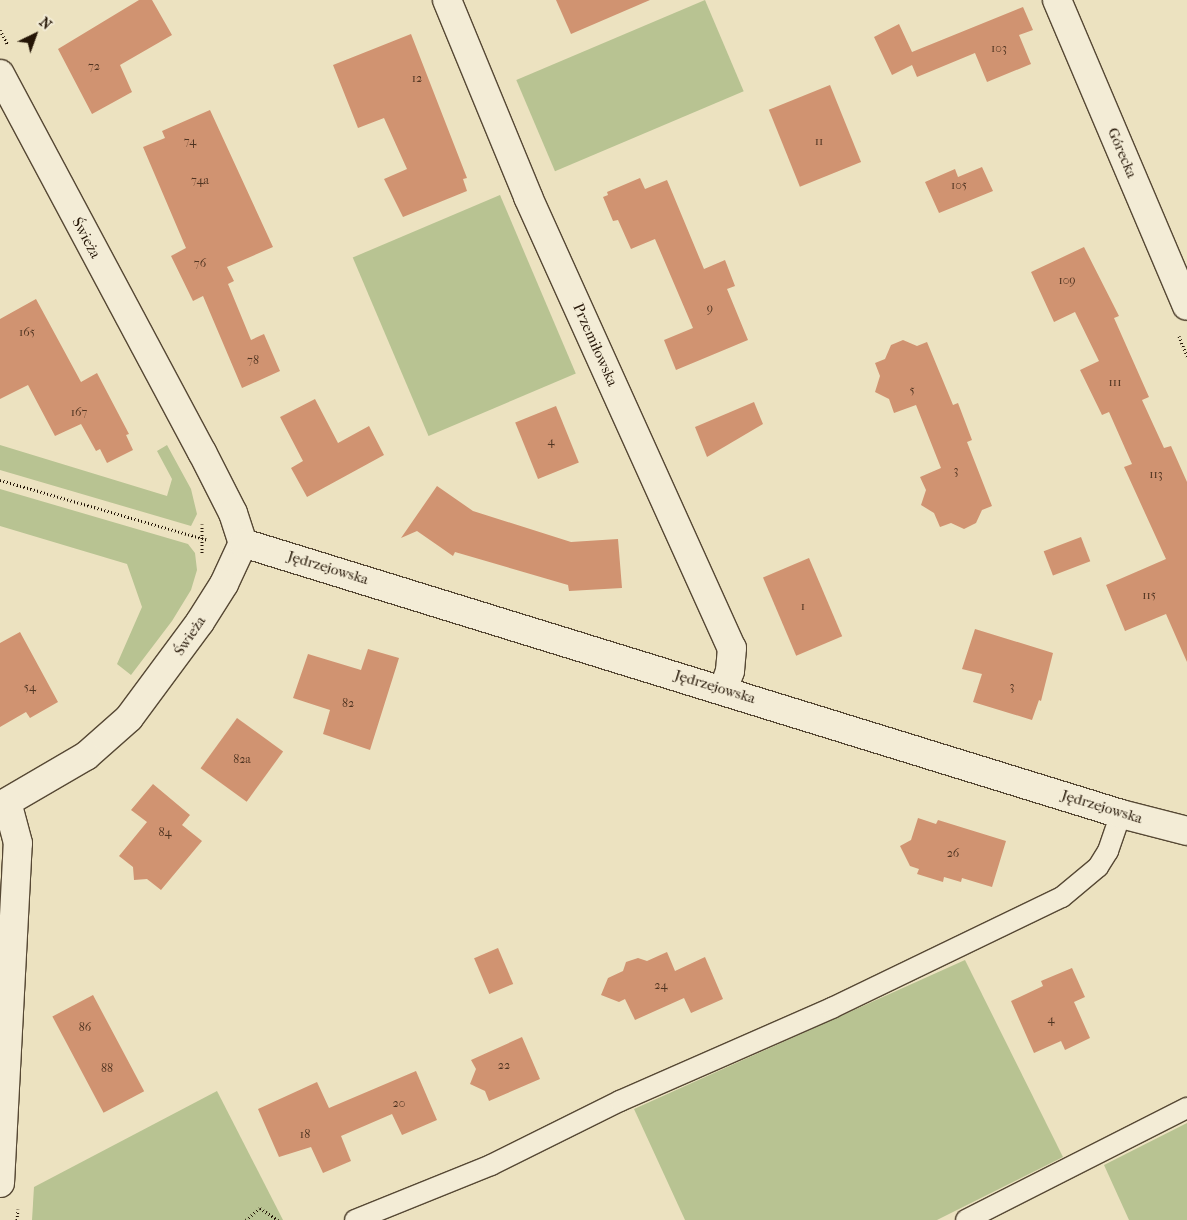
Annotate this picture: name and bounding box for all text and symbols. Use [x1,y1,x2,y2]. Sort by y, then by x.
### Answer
north arrow [10,10,60,60]
text: N [36,14,55,33]
house number: 103 [991,42,1007,56]
house number: 72 [88,60,100,74]
house number: 12 [412,72,422,86]
street label: Górecka [1103,125,1141,181]
house number: 74 [184,135,196,149]
house number: 11 [815,135,823,149]
house number: 74a [191,174,209,188]
house number: 105 [951,179,967,193]
street label: Świeża [68,214,104,262]
house number: 76 [194,257,206,271]
house number: 109 [1058,274,1076,288]
street label: Przemiłowska [569,301,621,389]
house number: 9 [707,302,713,316]
house number: 165 [19,326,35,340]
house number: 78 [247,354,259,368]
house number: 111 [1109,376,1121,390]
house number: 5 [909,384,915,398]
house number: 167 [71,406,87,420]
house number: 4 [547,435,555,449]
house number: 3 [954,464,958,478]
house number: 113 [1149,468,1163,482]
street label: Jędrzejowska [285,547,371,589]
house number: 115 [1142,589,1156,603]
house number: 1 [801,600,805,614]
street label: Świeża [170,613,210,659]
street label: Jędrzejowska [672,666,758,708]
house number: 3 [1010,680,1014,694]
house number: 54 [24,681,36,695]
house number: 82 [342,697,354,711]
house number: 82a [233,753,251,767]
street label: Jędrzejowska [1059,786,1145,828]
house number: 84 [158,826,172,840]
house number: 26 [947,847,959,861]
house number: 24 [654,979,668,993]
house number: 4 [1047,1013,1055,1027]
house number: 86 [79,1021,91,1035]
house number: 22 [498,1059,510,1073]
house number: 88 [101,1062,113,1076]
house number: 20 [393,1097,405,1111]
house number: 18 [300,1128,310,1142]

